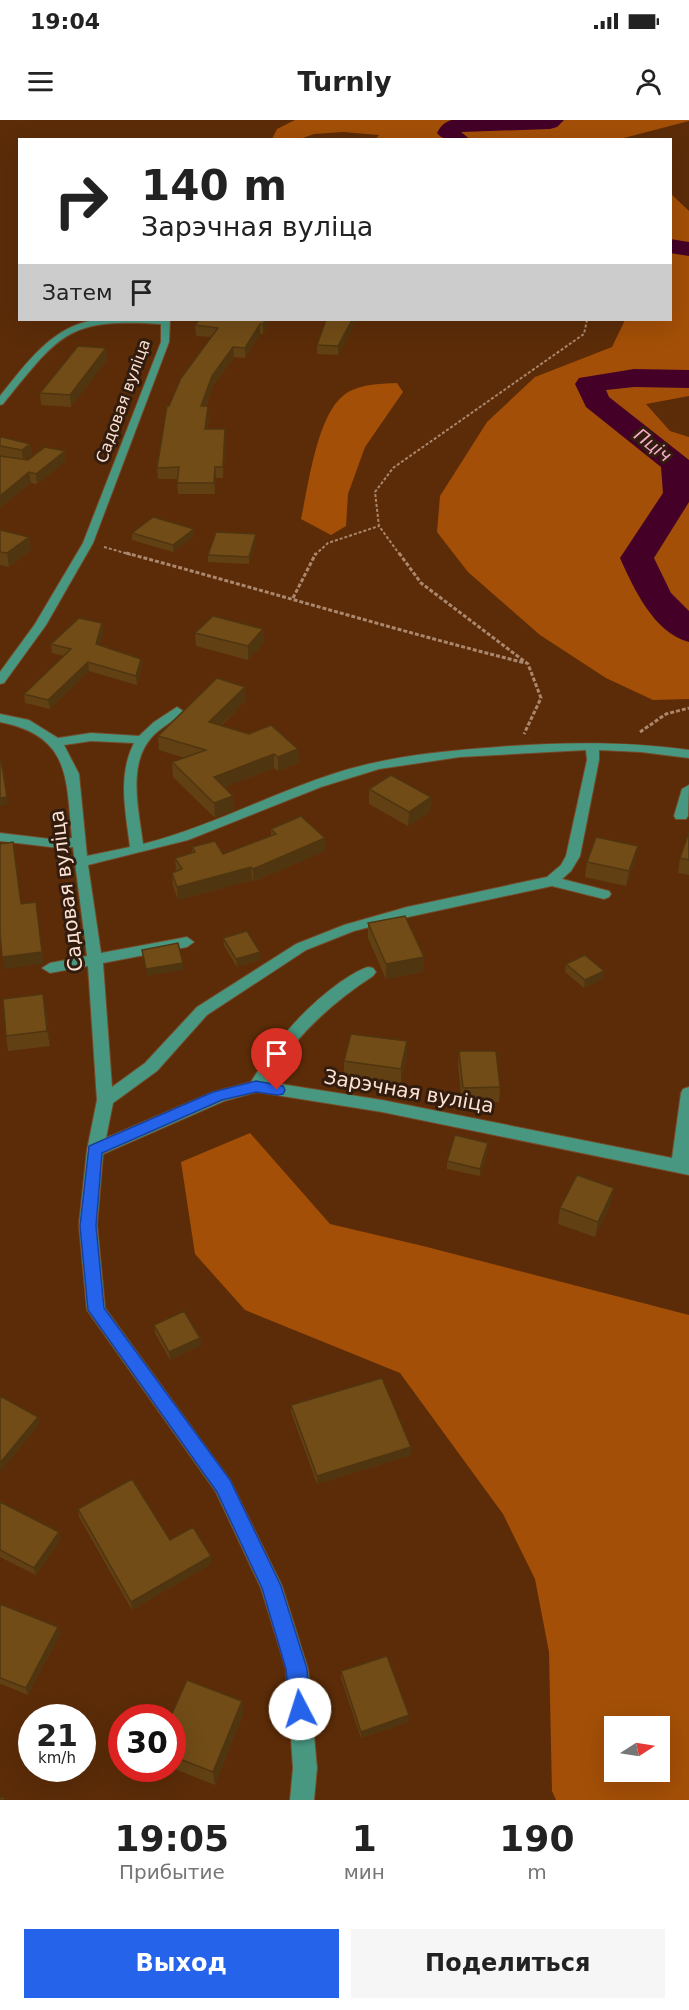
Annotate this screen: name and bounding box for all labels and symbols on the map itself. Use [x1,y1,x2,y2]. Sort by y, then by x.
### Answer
street label: Садовая вуліца [92,337,154,465]
water label: Пціч [630,424,676,466]
street label: Садовая вуліца [44,809,88,973]
pin [251,1028,302,1090]
street label: Зарэчная вуліца [322,1064,496,1118]
position arrow [268,1677,332,1741]
speed limit sign: 30 [108,1704,186,1782]
north arrow [604,1716,670,1782]

